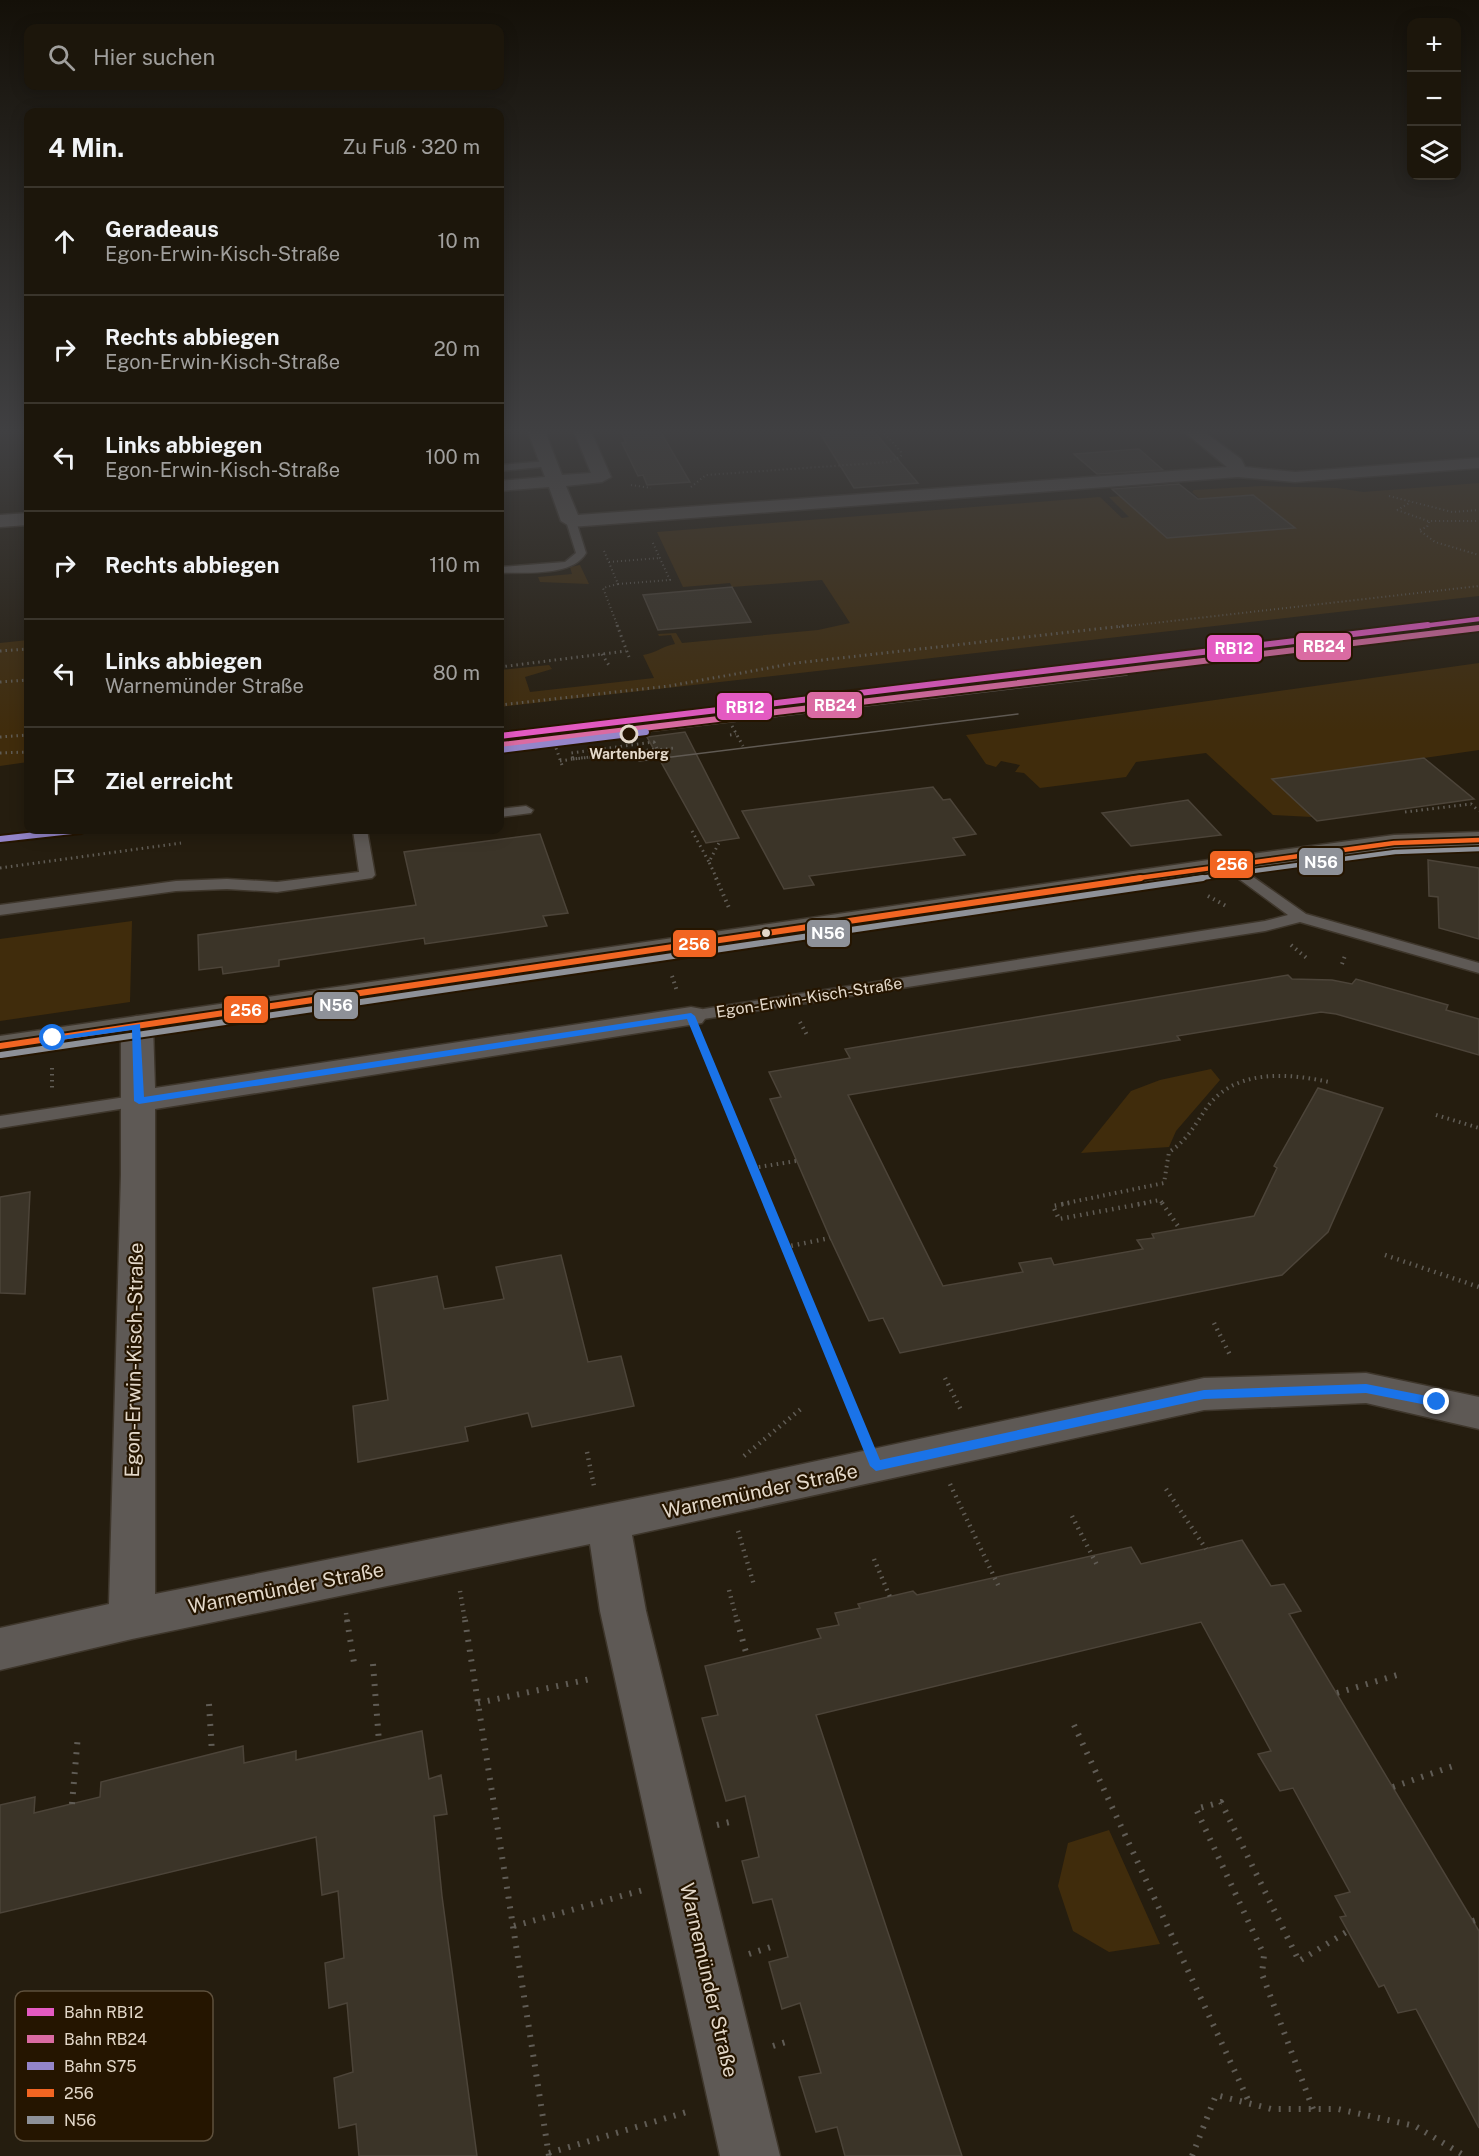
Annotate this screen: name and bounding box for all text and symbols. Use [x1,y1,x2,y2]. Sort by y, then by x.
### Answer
map controls [1407,18,1461,180]
button: + [1407,18,1461,72]
search box [24,24,504,90]
icon: search [45,41,78,74]
text: Hier suchen [93,44,215,70]
button: − [1407,72,1461,126]
button: layers [1407,126,1461,180]
text: 4 Min. [48,132,124,163]
text: Zu Fuß · 320 m [343,135,480,159]
text: Geradeaus [105,216,219,242]
icon: ahead [48,225,81,258]
text: 10 m [437,229,480,253]
text: Egon-Erwin-Kisch-Straße [105,242,340,266]
text: Rechts abbiegen [105,324,280,350]
icon: right [48,333,81,366]
text: 20 m [434,337,480,361]
text: Egon-Erwin-Kisch-Straße [105,350,340,374]
text: Links abbiegen [105,432,262,458]
icon: left [48,441,81,474]
text: 100 m [425,445,480,469]
text: Egon-Erwin-Kisch-Straße [105,458,340,482]
icon: right [48,549,81,582]
text: Rechts abbiegen [105,552,280,578]
text: 110 m [429,553,480,577]
line badge: RB24 [1295,632,1352,661]
line badge: RB12 [1206,634,1263,663]
text: RB24 [1303,637,1346,656]
text: RB12 [1214,639,1254,658]
text: Links abbiegen [105,648,262,674]
icon: left [48,657,81,690]
text: 80 m [433,661,480,685]
text: Warnemünder Straße [105,674,304,698]
line badge: RB24 [806,691,863,719]
line badge: RB12 [716,692,773,721]
text: RB24 [814,696,857,715]
text: RB12 [725,698,765,717]
marker: Wartenberg [620,725,638,743]
place label: Wartenberg [589,746,669,762]
icon: arrive [48,765,81,798]
text: Ziel erreicht [105,768,233,794]
line badge: N56 [1298,847,1344,876]
line badge: 256 [1209,850,1254,879]
text: N56 [1304,853,1338,872]
text: 256 [1216,855,1248,874]
line badge: N56 [806,919,851,948]
text: N56 [811,924,845,943]
unlabelled marker [760,927,772,939]
line badge: 256 [672,929,717,958]
text: 256 [678,935,710,954]
street label: Egon-Erwin-Kisch-Straße [715,973,903,1022]
line badge: N56 [313,991,359,1020]
line badge: 256 [223,995,269,1024]
text: N56 [319,996,353,1015]
text: 256 [230,1001,262,1020]
route start [39,1024,65,1050]
street label: Egon-Erwin-Kisch-Straße [120,1242,148,1478]
route end [1423,1388,1449,1414]
street label: Warnemünder Straße [660,1459,860,1523]
street label: Warnemünder Straße [186,1557,386,1619]
street label: Warnemünder Straße [675,1880,743,2080]
legend [15,1991,213,2141]
text: Bahn RB12 [64,2003,144,2022]
text: Bahn RB24 [64,2030,147,2049]
text: Bahn S75 [64,2057,137,2076]
text: 256 [64,2084,94,2103]
text: N56 [64,2111,96,2130]

